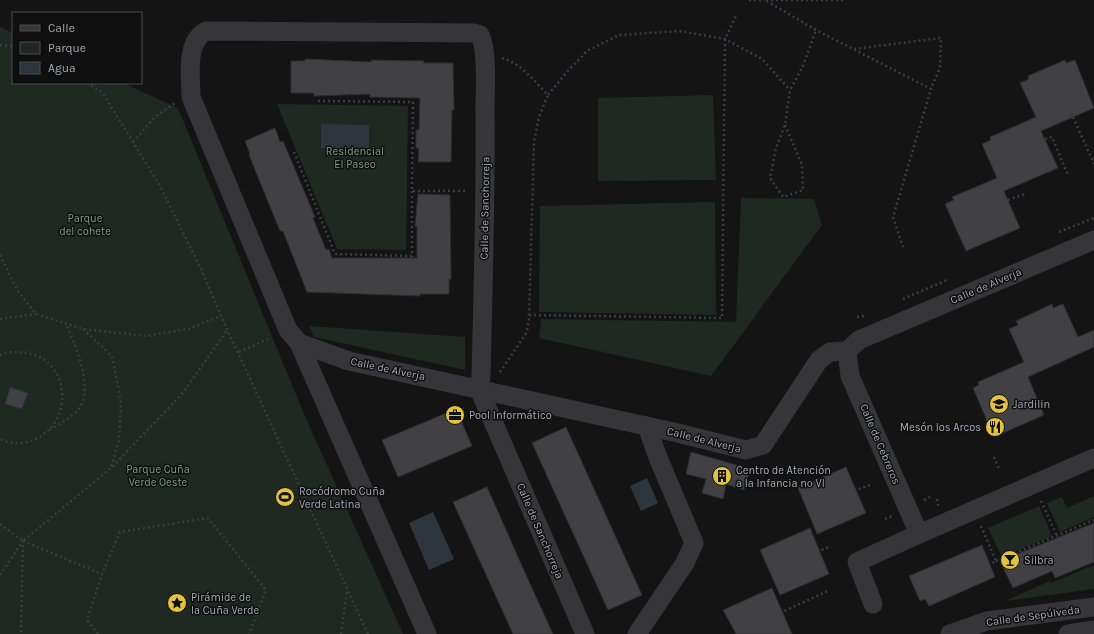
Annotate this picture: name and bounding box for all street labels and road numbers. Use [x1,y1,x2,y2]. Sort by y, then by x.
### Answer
street label: Calle de Sanchorreja [478,157,492,259]
street label: Calle de Alverja [948,265,1024,307]
street label: Calle de Alverja [349,355,427,383]
street label: Calle de Cebreros [857,402,903,486]
street label: Calle de Alverja [666,424,742,456]
street label: Calle de Sanchorreja [514,481,566,581]
street label: Calle de Sepúlveda [985,603,1081,629]

